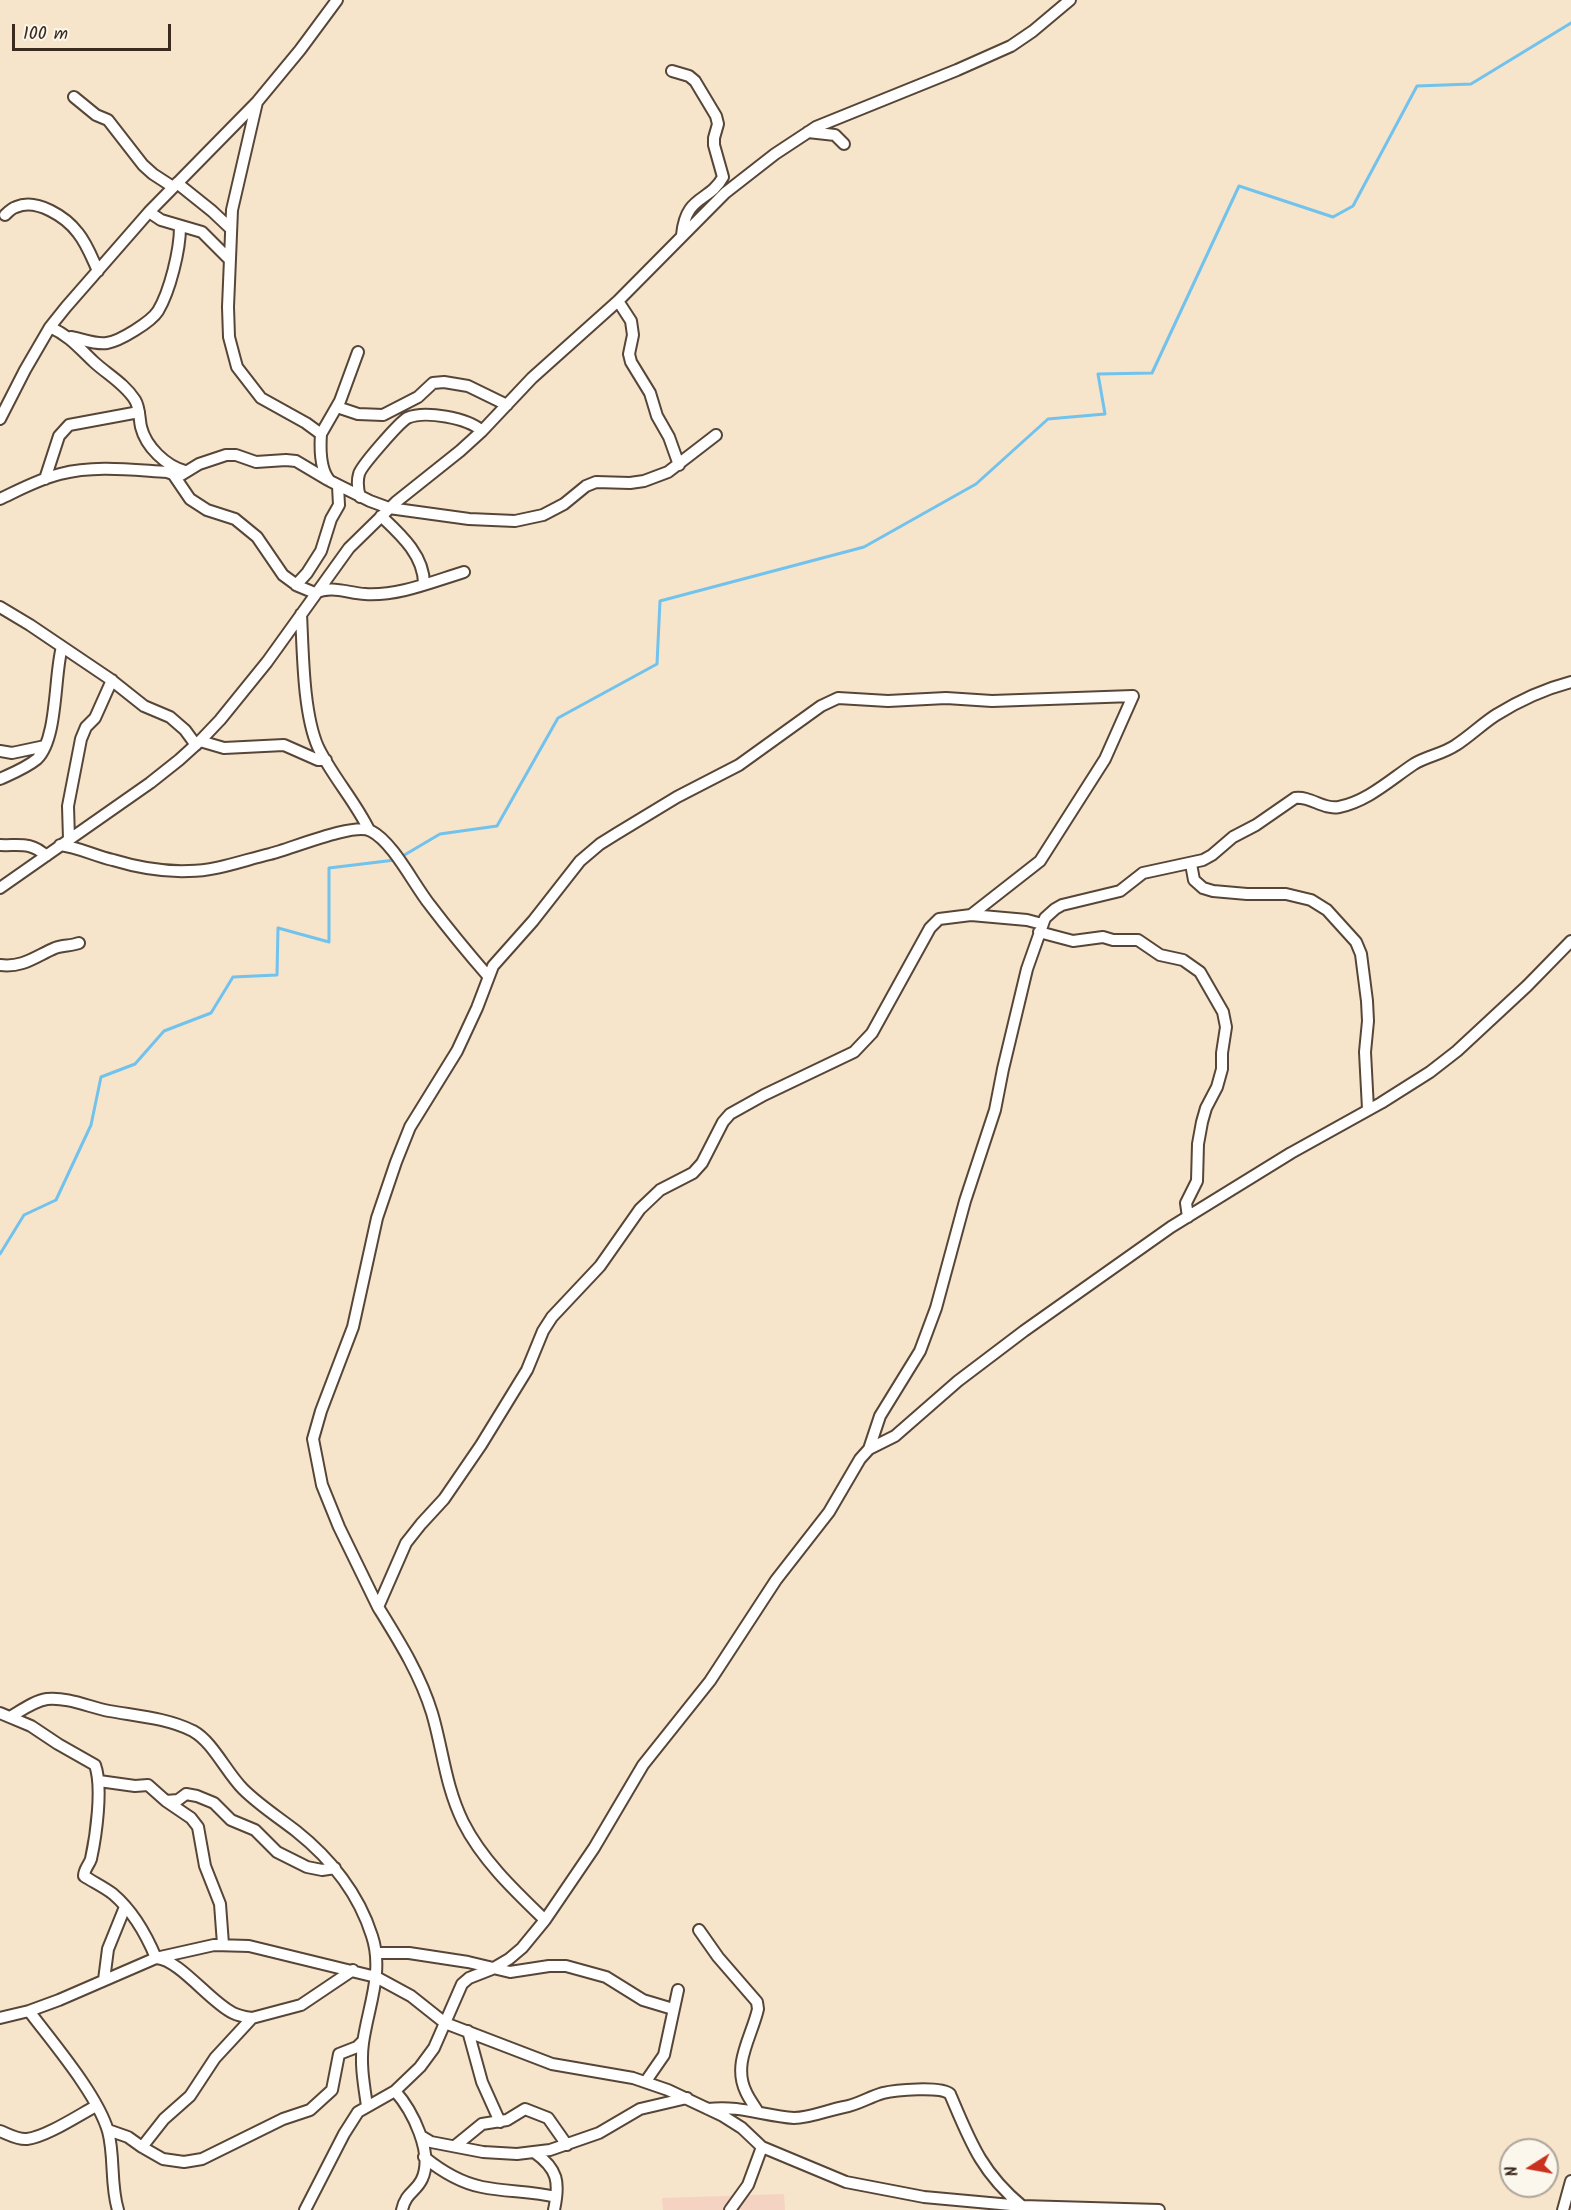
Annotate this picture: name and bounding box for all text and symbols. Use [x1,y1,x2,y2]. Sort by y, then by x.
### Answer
scale bar [15,12,174,50]
text: 100 m [23,20,68,49]
north arrow [1499,2138,1559,2198]
text: N [1500,2164,1526,2179]

